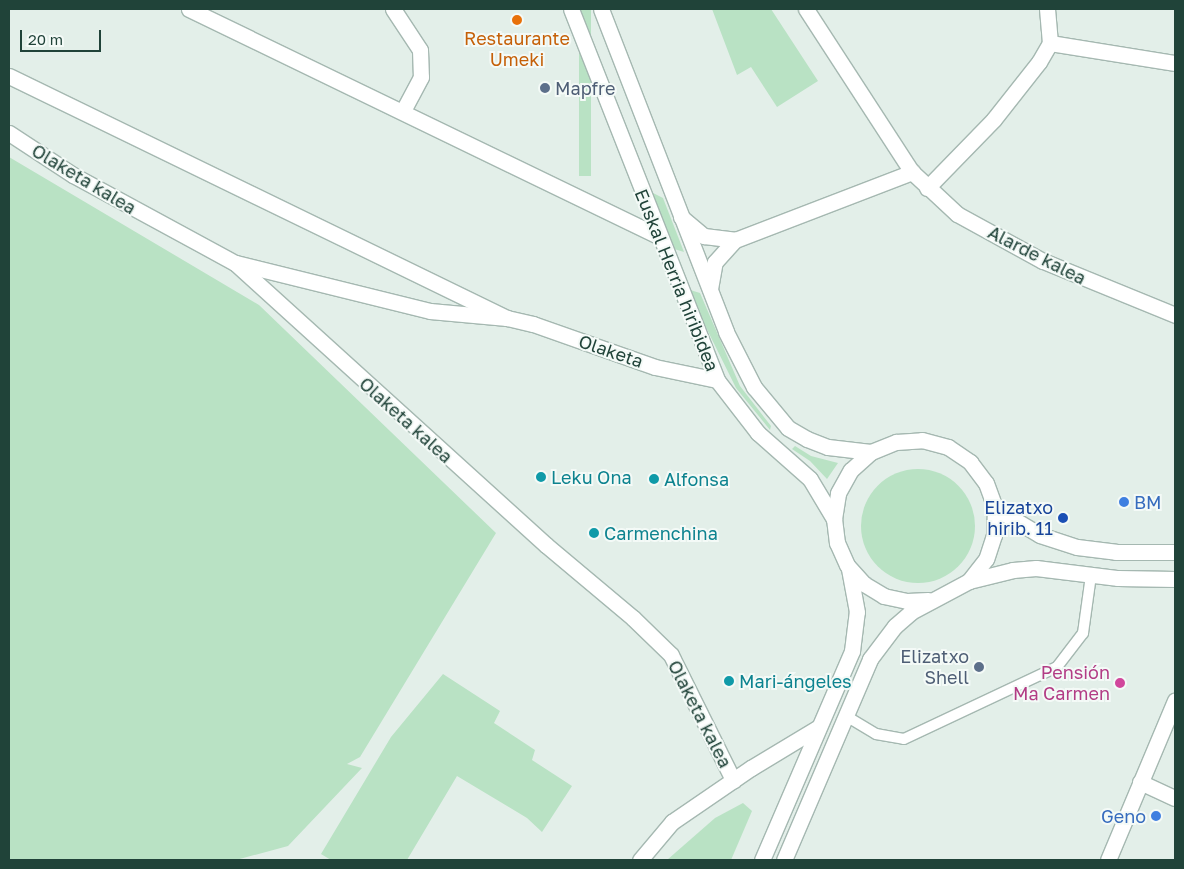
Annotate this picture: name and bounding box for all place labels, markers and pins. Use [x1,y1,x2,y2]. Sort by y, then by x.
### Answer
marker: Restaurante Umeki [511,14,523,26]
place label: Restaurante Umeki [464,28,570,70]
place label: Mapfre [555,77,615,99]
marker: Mapfre [539,82,551,94]
place label: Leku Ona [551,466,632,488]
place label: Alfonsa [664,468,729,490]
marker: Leku Ona [535,471,547,483]
marker: Alfonsa [648,473,660,485]
place label: BM [1134,491,1162,513]
marker: BM [1118,496,1130,508]
place label: Elizatxo hirib. 11 [984,497,1053,540]
marker: Elizatxo hirib. 11 [1057,512,1069,524]
place label: Carmenchina [604,522,718,544]
marker: Carmenchina [588,527,600,539]
place label: Elizatxo Shell [900,646,969,689]
marker: Elizatxo Shell [973,661,985,673]
place label: Pensión Mª Carmen [1013,662,1110,704]
place label: Mari-ángeles [739,670,852,692]
marker: Mari-ángeles [723,675,735,687]
marker: Pensión Mª Carmen [1114,677,1126,689]
place label: Geno [1101,805,1146,827]
marker: Geno [1150,810,1162,822]

